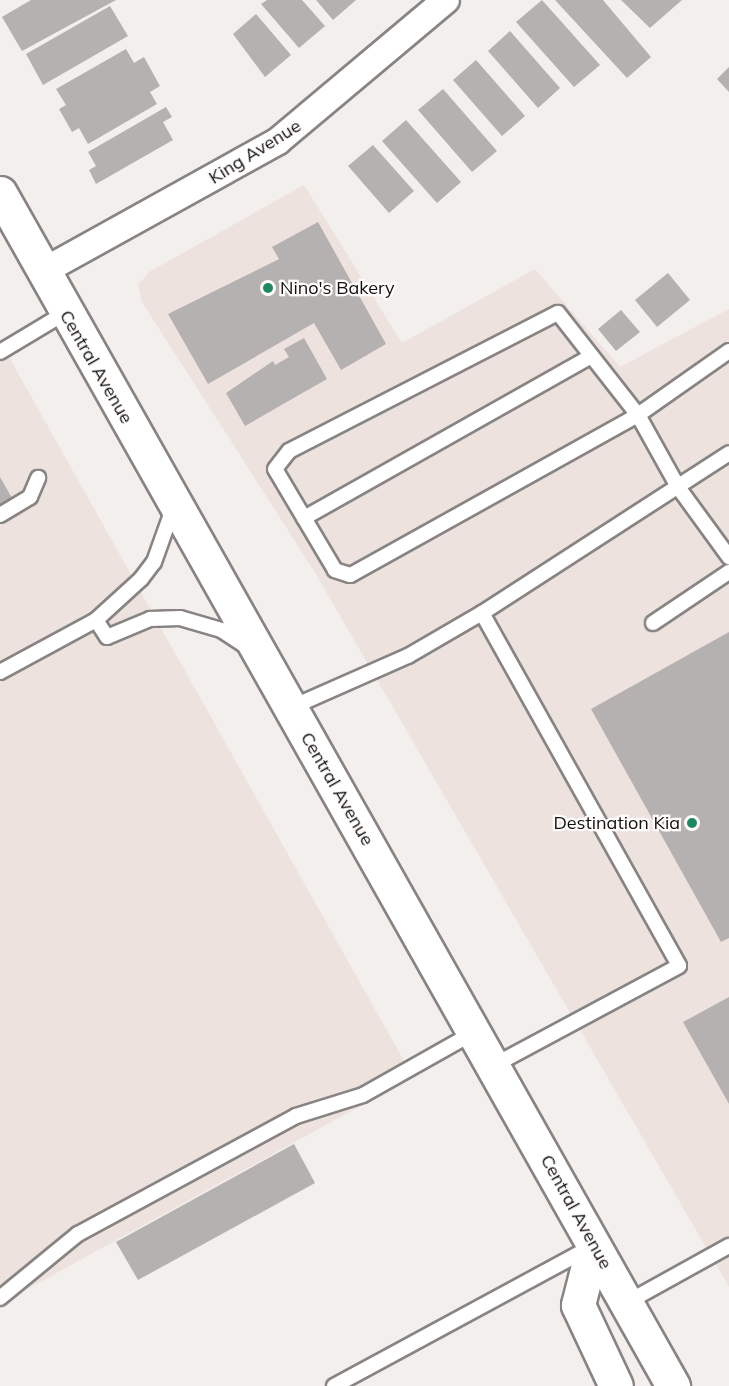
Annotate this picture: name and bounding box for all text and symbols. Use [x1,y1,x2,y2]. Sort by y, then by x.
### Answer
street label: King Avenue [205,115,305,189]
place label: Nino's Bakery [280,277,395,299]
marker: Nino's Bakery [261,281,275,295]
street label: Central Avenue [55,307,137,427]
street label: Central Avenue [296,729,378,849]
place label: Destination Kia [553,812,680,834]
marker: Destination Kia [685,816,699,830]
street label: Central Avenue [536,1151,616,1273]

